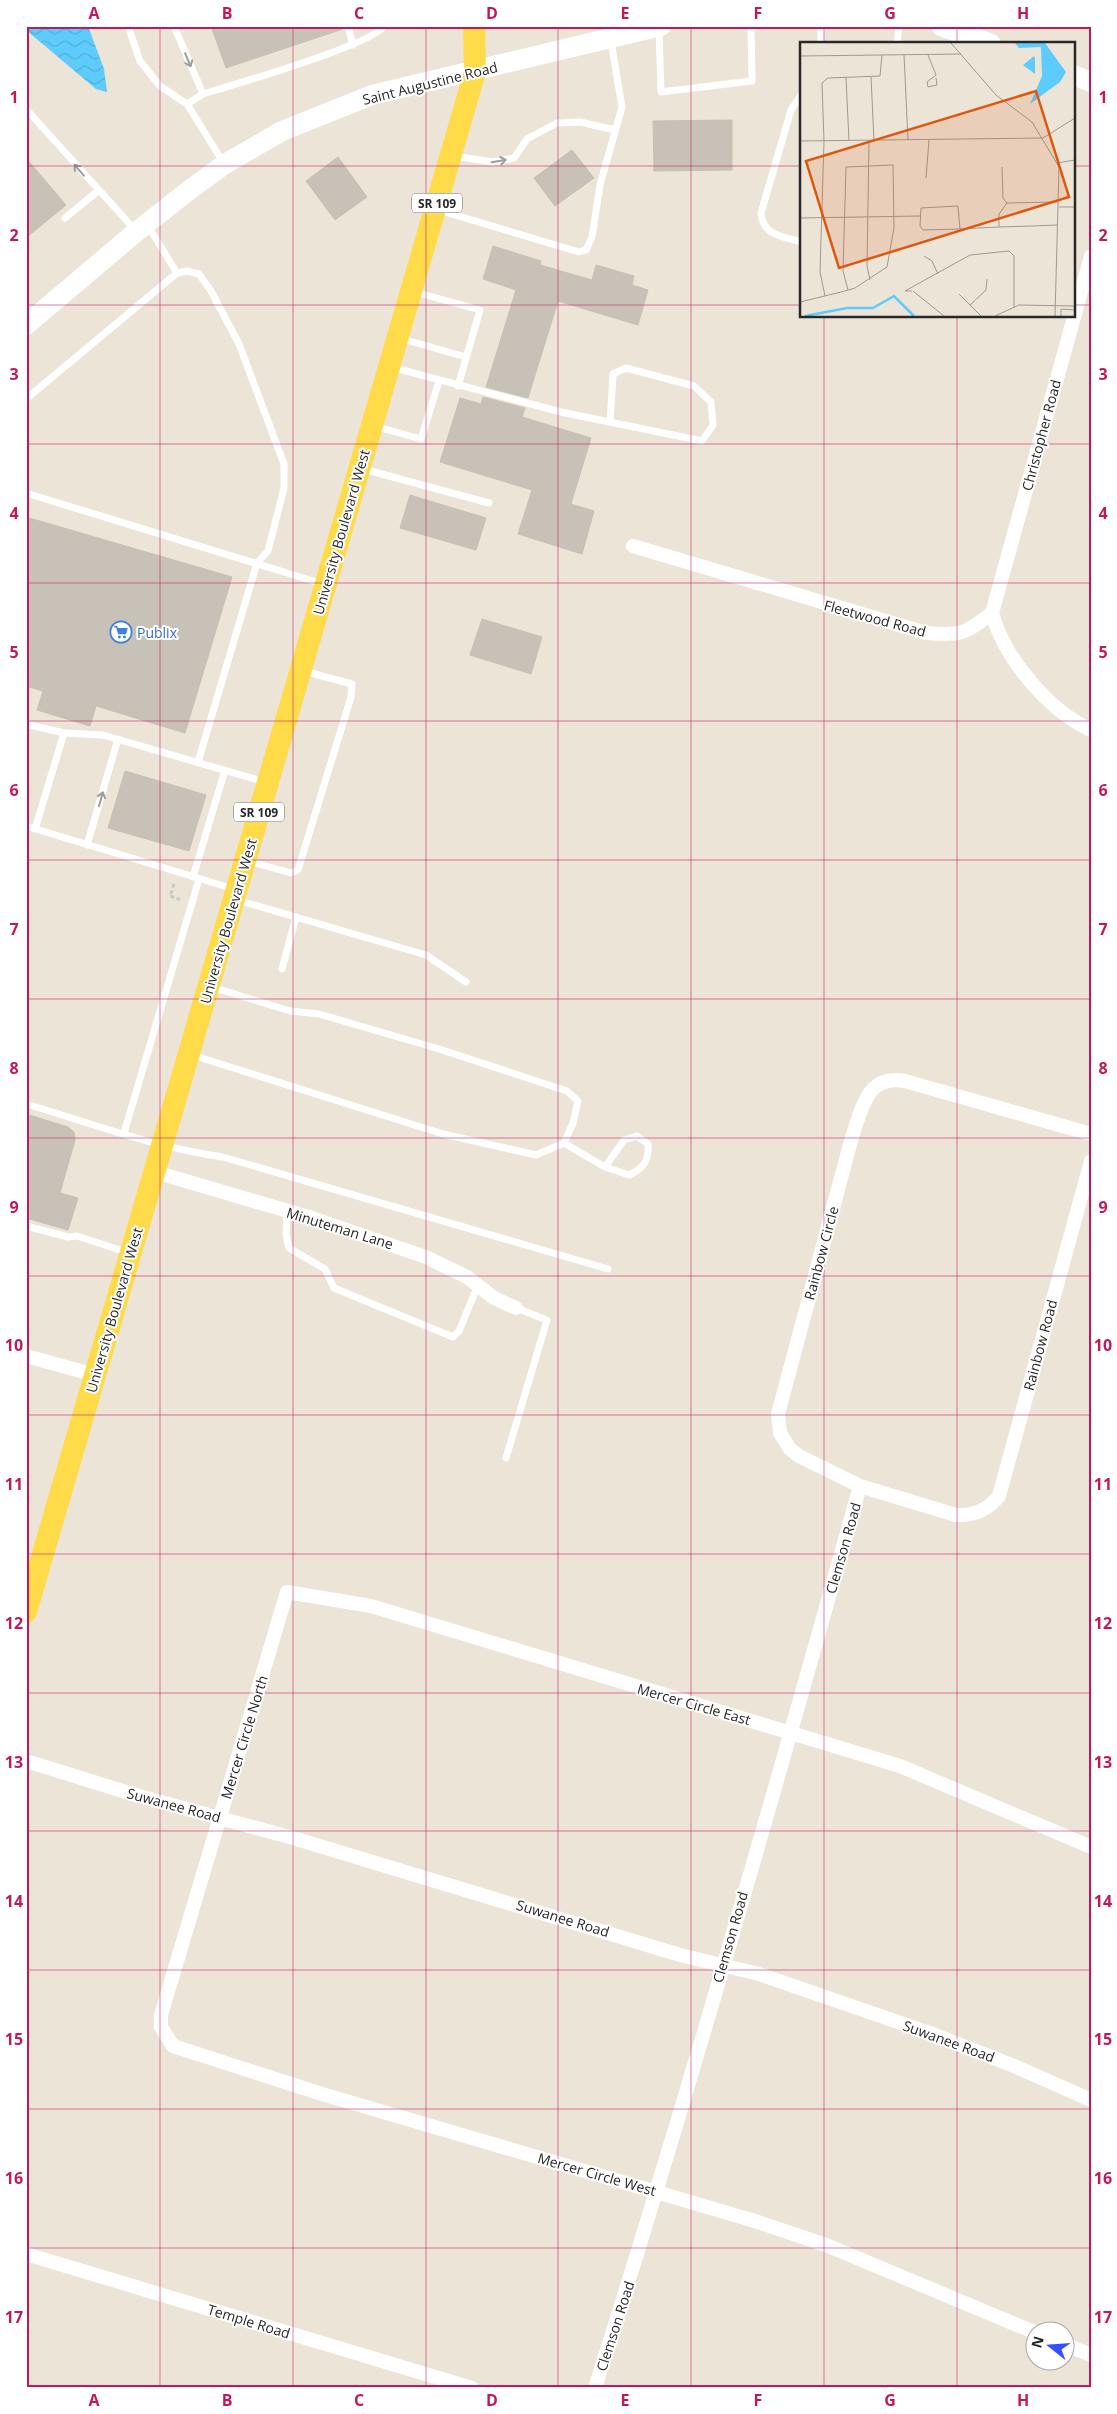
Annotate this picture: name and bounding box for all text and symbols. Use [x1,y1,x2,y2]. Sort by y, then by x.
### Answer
text: A [88,2,100,24]
text: B [222,2,232,24]
text: C [354,2,364,24]
text: D [486,2,498,24]
text: E [621,2,630,24]
text: F [754,2,762,24]
text: G [884,2,896,24]
text: H [1017,2,1029,24]
inset map [800,42,1074,318]
one-way arrow [184,52,193,67]
street label: Saint Augustine Road [360,57,500,109]
text: 1 [9,86,19,108]
text: 1 [1098,86,1108,108]
one-way arrow [491,155,507,165]
one-way arrow [74,164,85,177]
road number: SR 109 [412,194,462,212]
text: 2 [9,224,19,246]
text: 2 [1098,224,1108,246]
text: 3 [9,363,19,385]
text: 3 [1098,363,1108,385]
street label: Christopher Road [1017,377,1065,493]
street label: University Boulevard West [308,447,374,617]
text: 4 [9,502,19,524]
text: 4 [1098,502,1108,524]
street label: Fleetwood Road [822,595,928,641]
supermarket icon: Publix [109,620,133,644]
place label: Publix [137,623,178,642]
text: 5 [9,641,19,663]
text: 5 [1098,641,1108,663]
text: 6 [9,779,19,801]
text: 6 [1098,779,1108,801]
one-way arrow [96,791,106,807]
road number: SR 109 [234,802,284,822]
street label: University Boulevard West [195,836,261,1006]
text: 7 [9,918,19,940]
text: 7 [1098,918,1108,940]
text: 8 [9,1057,19,1079]
text: 8 [1098,1057,1108,1079]
text: 9 [9,1196,19,1218]
text: 9 [1098,1196,1108,1218]
street label: Minuteman Lane [284,1203,396,1253]
street label: Rainbow Circle [799,1204,843,1302]
street label: University Boulevard West [81,1225,147,1395]
street label: Rainbow Road [1019,1297,1061,1393]
text: 10 [5,1334,23,1356]
text: 10 [1094,1334,1112,1356]
text: 11 [5,1473,23,1495]
text: 11 [1094,1473,1112,1495]
street label: Clemson Road [821,1500,865,1596]
text: 12 [5,1612,23,1634]
text: 12 [1094,1612,1112,1634]
street label: Mercer Circle North [216,1673,272,1801]
street label: Mercer Circle East [635,1679,753,1729]
text: 13 [5,1751,23,1773]
text: 13 [1094,1751,1112,1773]
street label: Suwanee Road [125,1783,223,1827]
street label: Clemson Road [708,1889,752,1985]
text: 14 [5,1890,23,1912]
text: 14 [1094,1890,1112,1912]
street label: Suwanee Road [514,1895,612,1941]
street label: Suwanee Road [901,2016,997,2066]
text: 15 [5,2028,23,2050]
text: 15 [1094,2028,1112,2050]
street label: Mercer Circle West [536,2148,658,2200]
text: 16 [5,2167,23,2189]
text: 16 [1094,2167,1112,2189]
street label: Clemson Road [591,2278,639,2374]
street label: Temple Road [205,2299,293,2343]
text: 17 [5,2306,23,2328]
text: 17 [1094,2306,1112,2328]
north arrow [1024,2322,1074,2372]
text: N [1026,2334,1048,2350]
text: A [88,2389,100,2411]
text: B [222,2389,232,2411]
text: C [354,2389,364,2411]
text: D [486,2389,498,2411]
text: E [621,2389,630,2411]
text: F [754,2389,762,2411]
text: G [884,2389,896,2411]
text: H [1017,2389,1029,2411]

